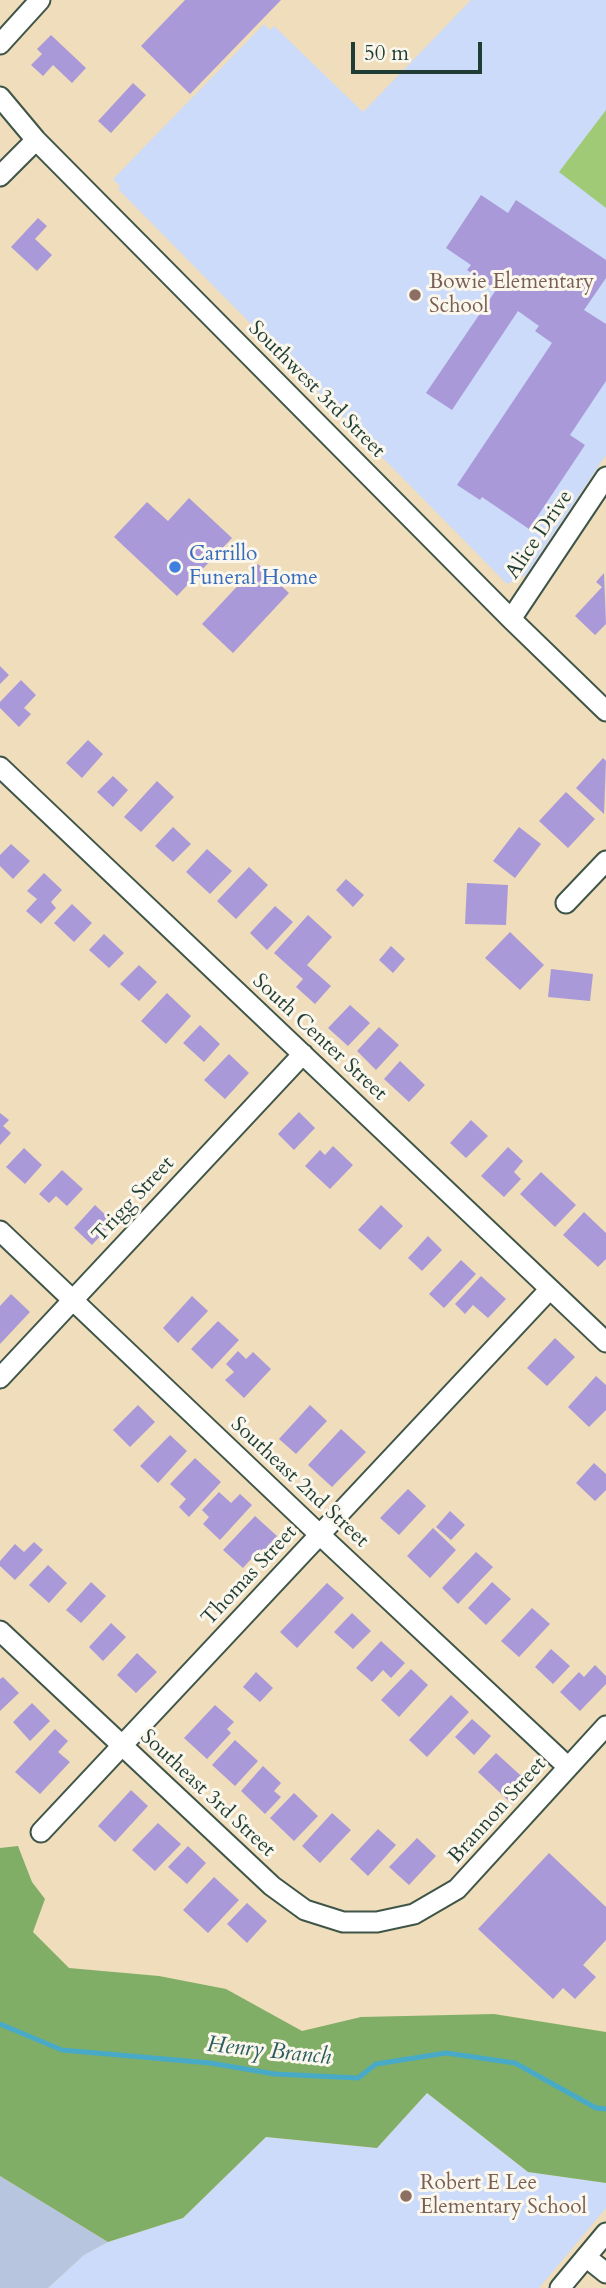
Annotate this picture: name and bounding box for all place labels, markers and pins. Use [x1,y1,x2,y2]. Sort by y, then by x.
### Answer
place label: Bowie Elementary School [429,270,594,320]
marker: Bowie Elementary School [407,287,423,303]
place label: Carrillo Funeral Home [189,542,318,592]
marker: Carrillo Funeral Home [167,559,183,575]
place label: Robert E Lee Elementary School [420,2171,587,2221]
marker: Robert E Lee Elementary School [398,2188,414,2204]

